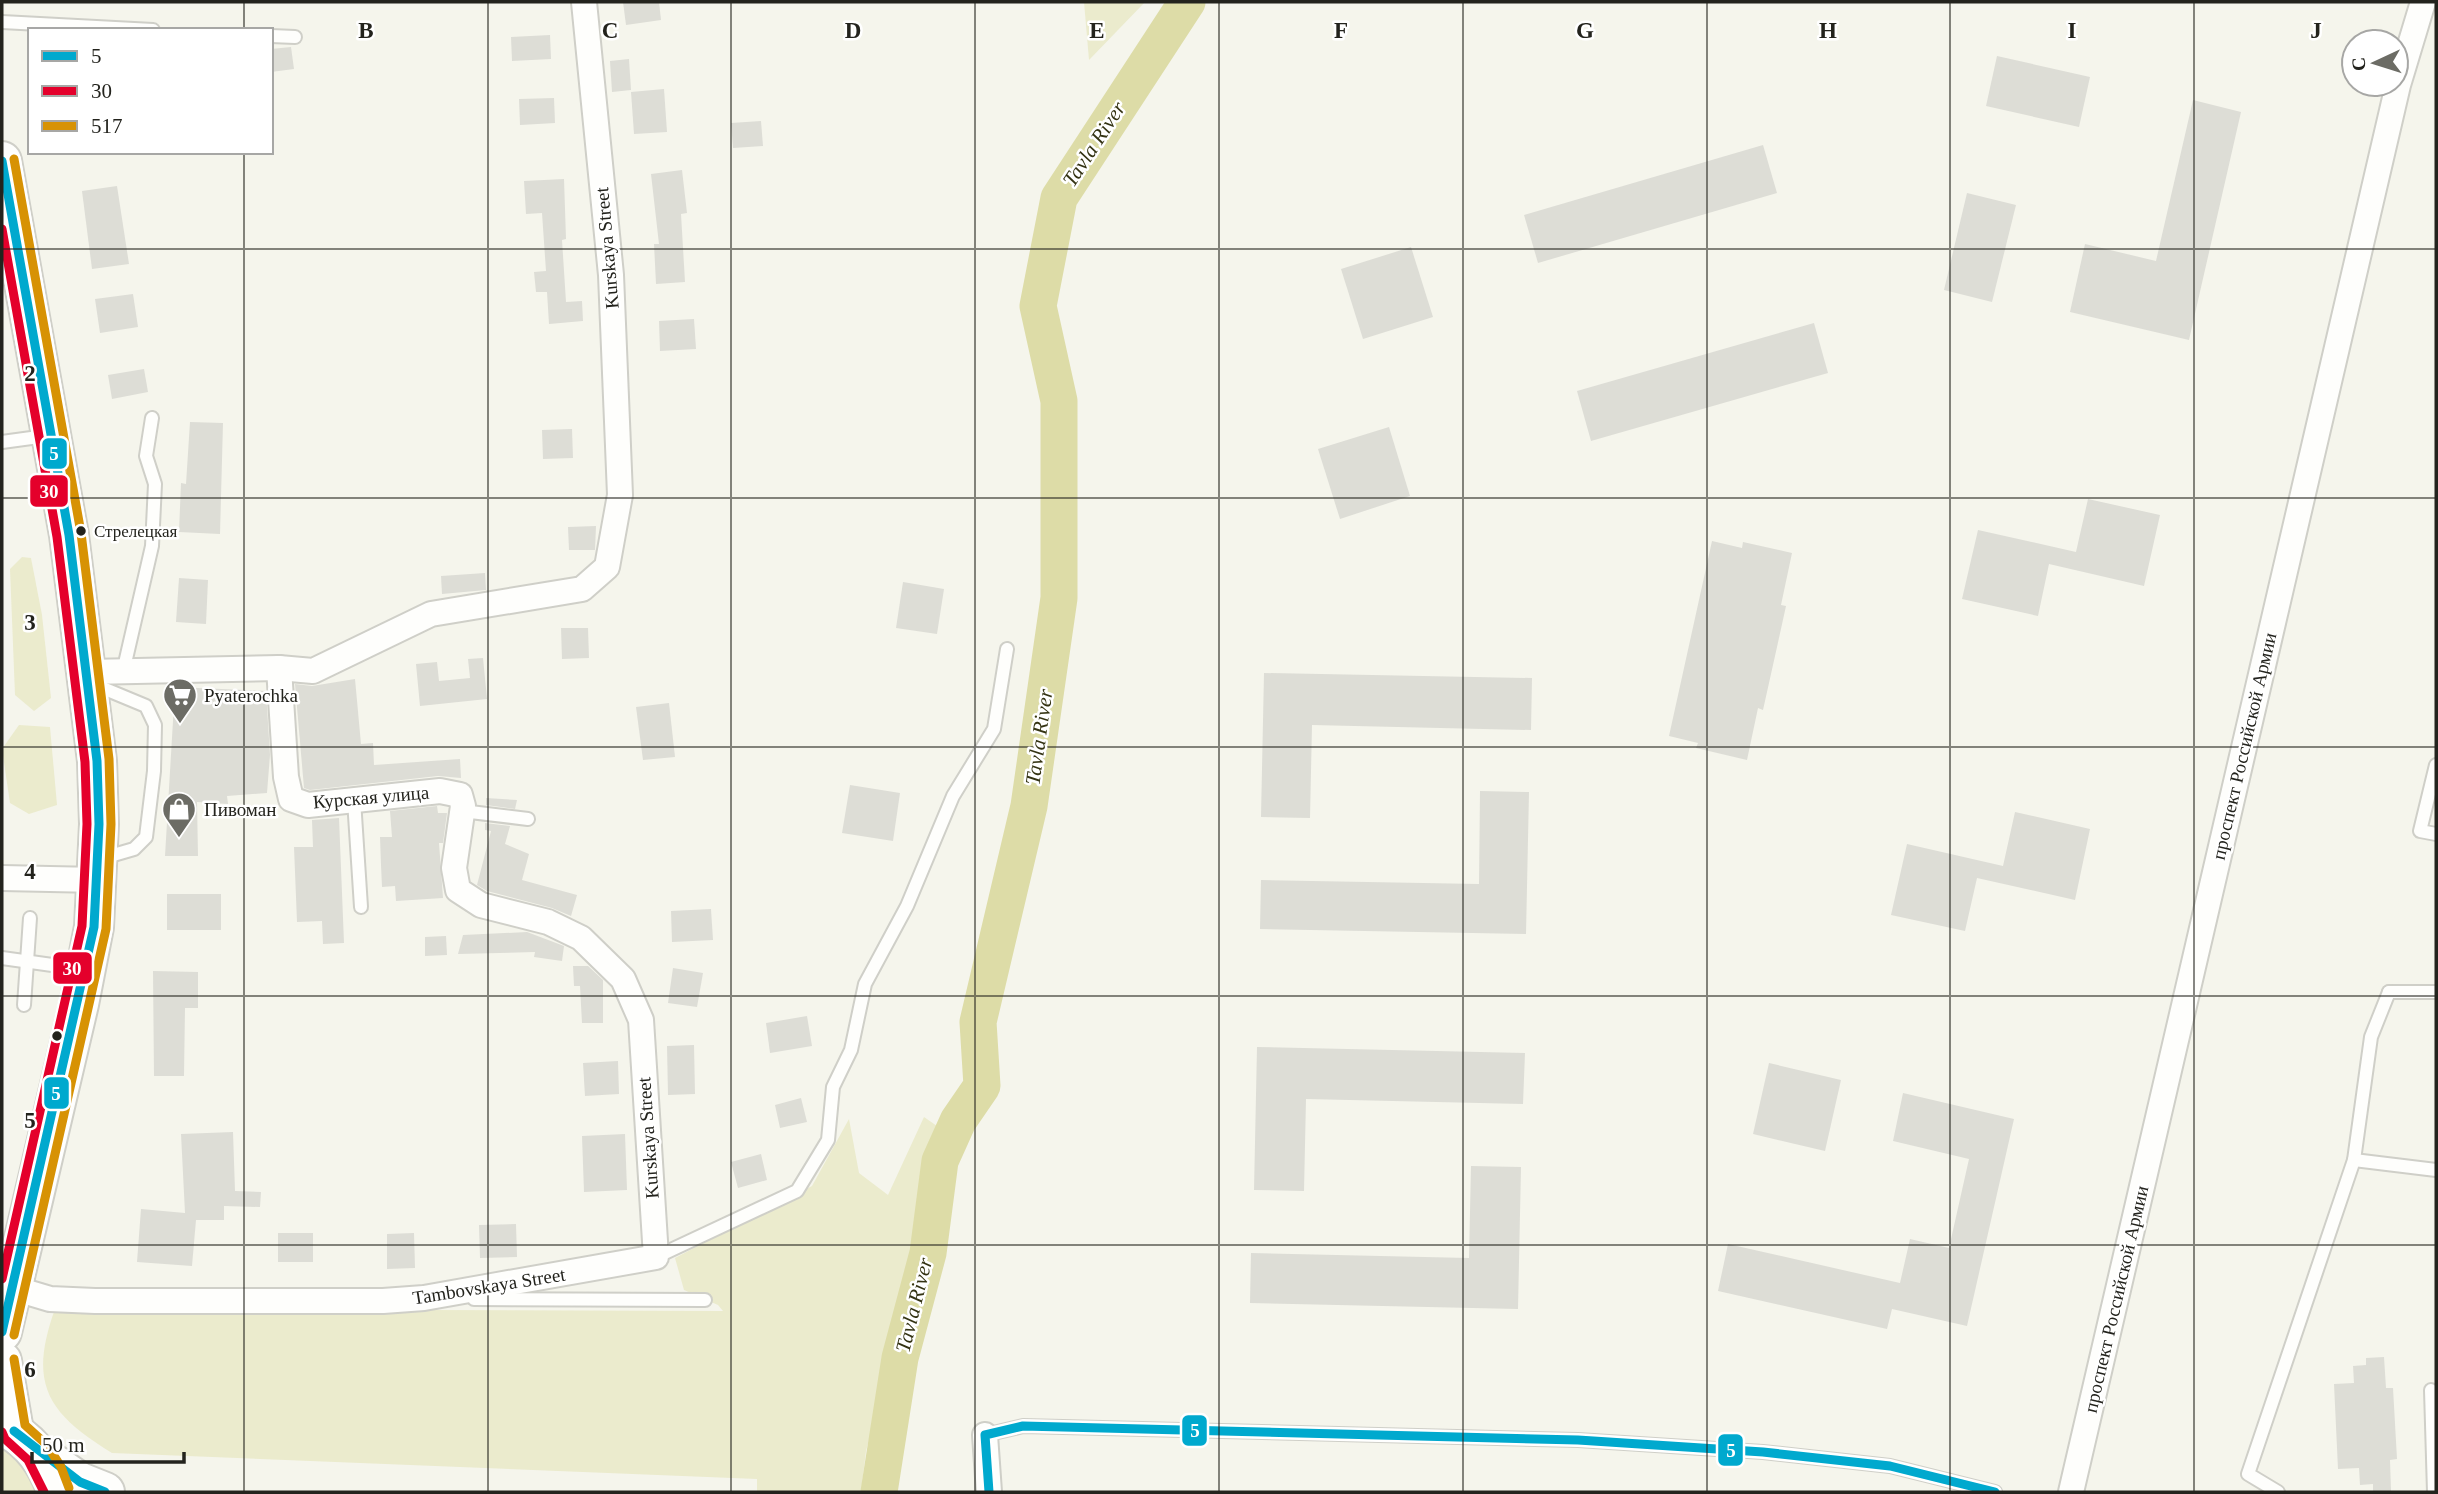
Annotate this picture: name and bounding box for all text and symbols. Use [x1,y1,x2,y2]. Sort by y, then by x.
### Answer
text: B [358,18,374,43]
text: C [602,18,618,43]
text: D [845,18,861,43]
text: E [1089,18,1105,43]
text: F [1334,18,1348,43]
text: G [1576,18,1594,43]
text: H [1819,18,1837,43]
text: I [2068,18,2077,43]
text: J [2310,18,2322,43]
legend [28,28,273,154]
north arrow [2340,28,2410,98]
text: 5 [91,44,102,68]
text: С [2348,57,2369,72]
text: 30 [91,79,112,103]
water label: Tavla River [1058,96,1131,191]
text: 517 [91,114,123,138]
street label: Kurskaya Street [591,186,623,310]
text: 2 [24,361,36,386]
line badge: 5 [41,437,68,470]
text: 5 [49,443,59,464]
line badge: 30 [29,474,69,508]
text: 30 [40,481,59,502]
place label: Стрелецкая [94,522,177,541]
marker: Стрелецкая [74,524,88,538]
text: 3 [24,610,36,635]
street label: проспект Российской Армии [2208,630,2280,862]
supermarket icon: Pyaterochka [161,676,199,725]
place label: Pyaterochka [204,685,298,706]
water label: Tavla River [1020,687,1058,787]
street label: Курская улица [312,781,430,813]
shop icon: Пивоман [160,790,198,839]
place label: Пивоман [204,799,276,820]
text: 4 [24,859,36,884]
line badge: 30 [52,951,93,985]
text: 30 [63,958,82,979]
unlabelled marker [50,1029,64,1043]
line badge: 5 [43,1076,70,1110]
street label: Kurskaya Street [633,1076,663,1200]
text: 5 [51,1083,61,1104]
text: 5 [24,1108,36,1133]
street label: проспект Российской Армии [2080,1183,2152,1415]
water label: Tavla River [891,1254,938,1355]
street label: Tambovskaya Street [411,1263,568,1308]
text: 6 [24,1357,36,1382]
line badge: 5 [1181,1414,1208,1447]
scale bar [32,1420,184,1464]
text: 5 [1190,1420,1200,1441]
text: 50 m [42,1433,85,1457]
line badge: 5 [1717,1433,1744,1467]
text: 5 [1726,1440,1736,1461]

